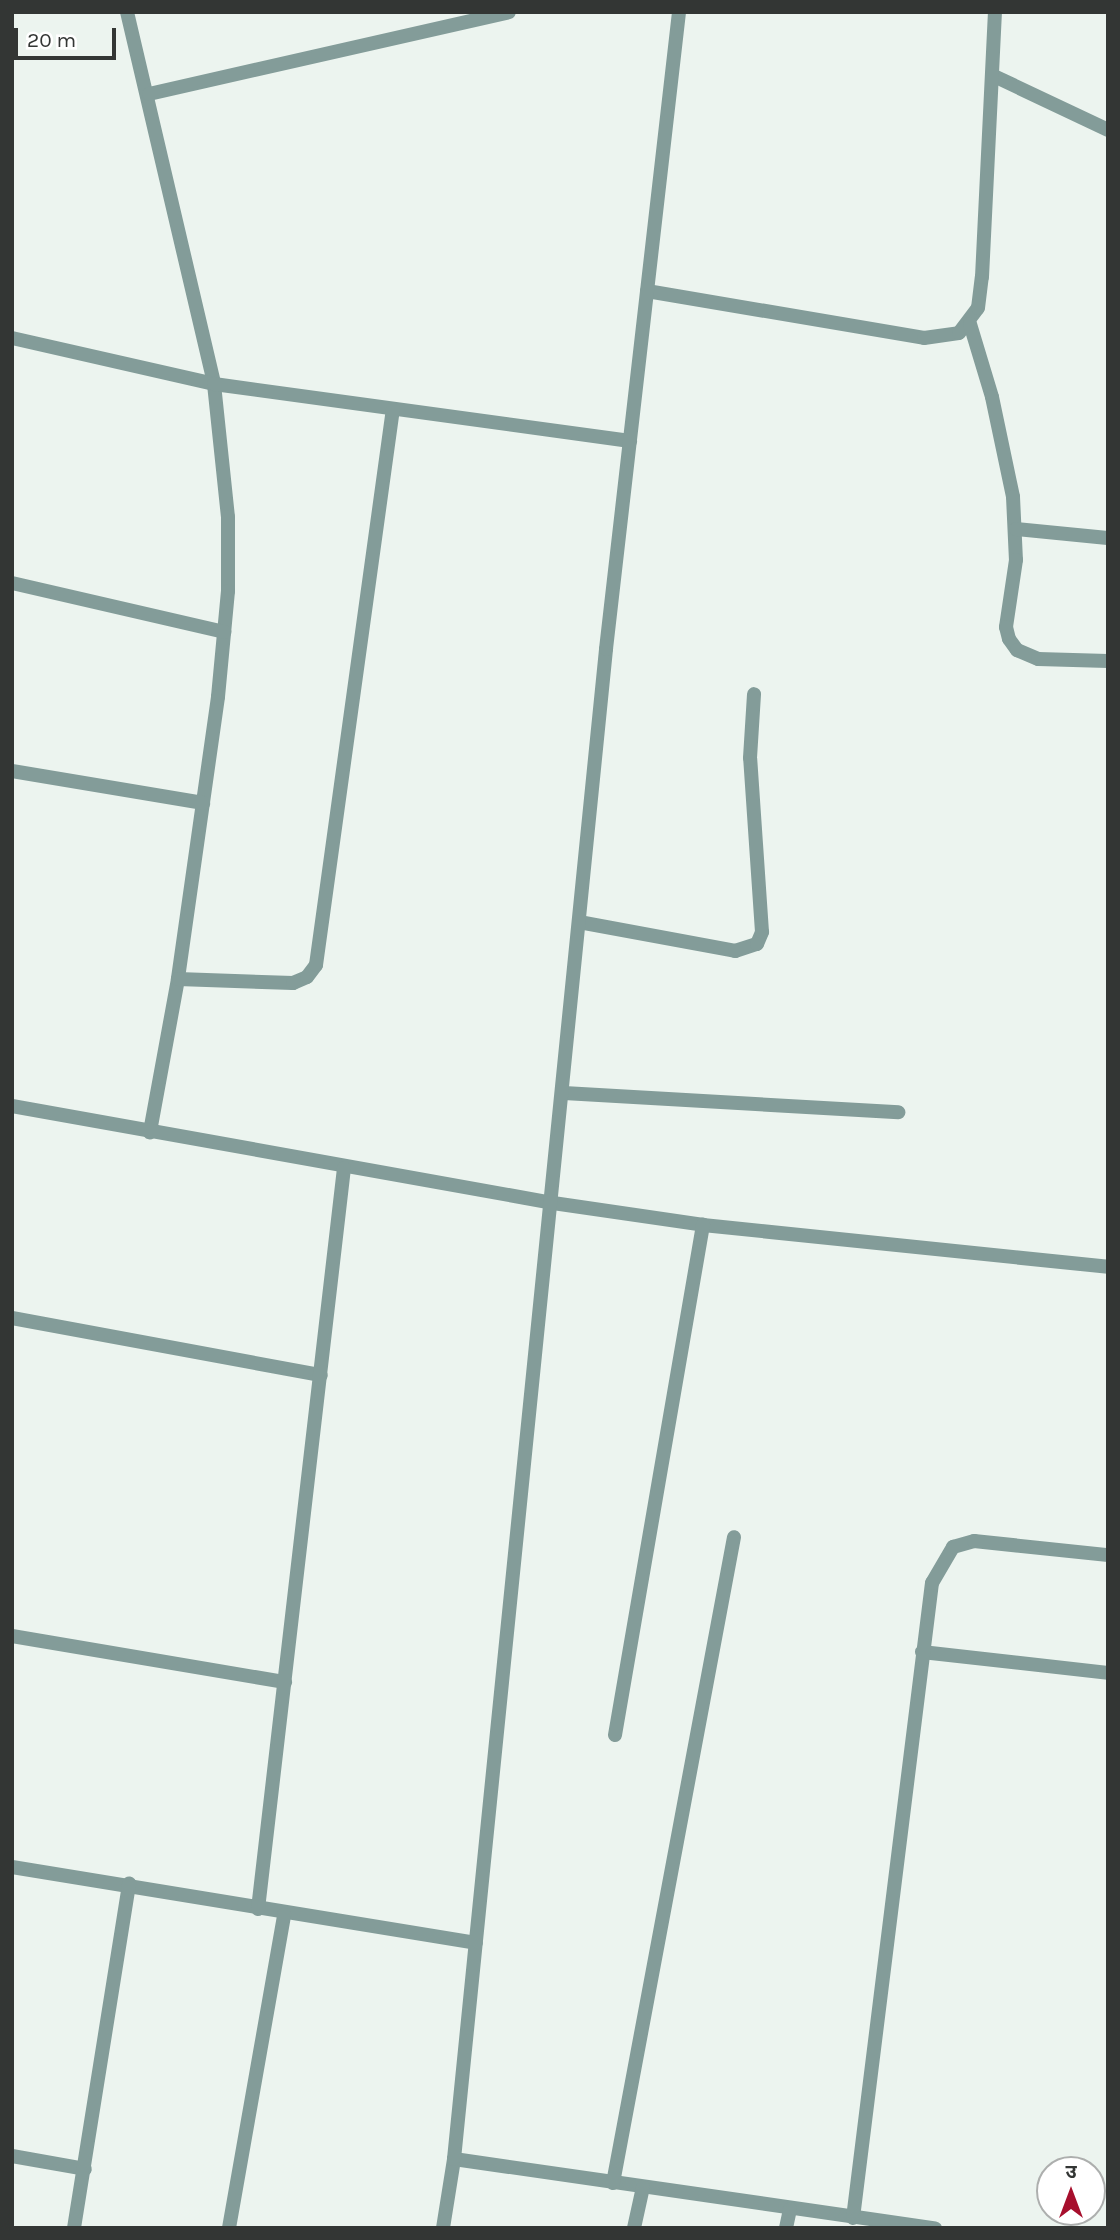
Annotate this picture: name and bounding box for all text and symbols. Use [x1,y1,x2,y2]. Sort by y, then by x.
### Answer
scale bar [18,14,119,58]
text: 20 m [27,28,76,52]
north arrow [1036,2156,1106,2226]
text: उ [1065,2161,1077,2183]

